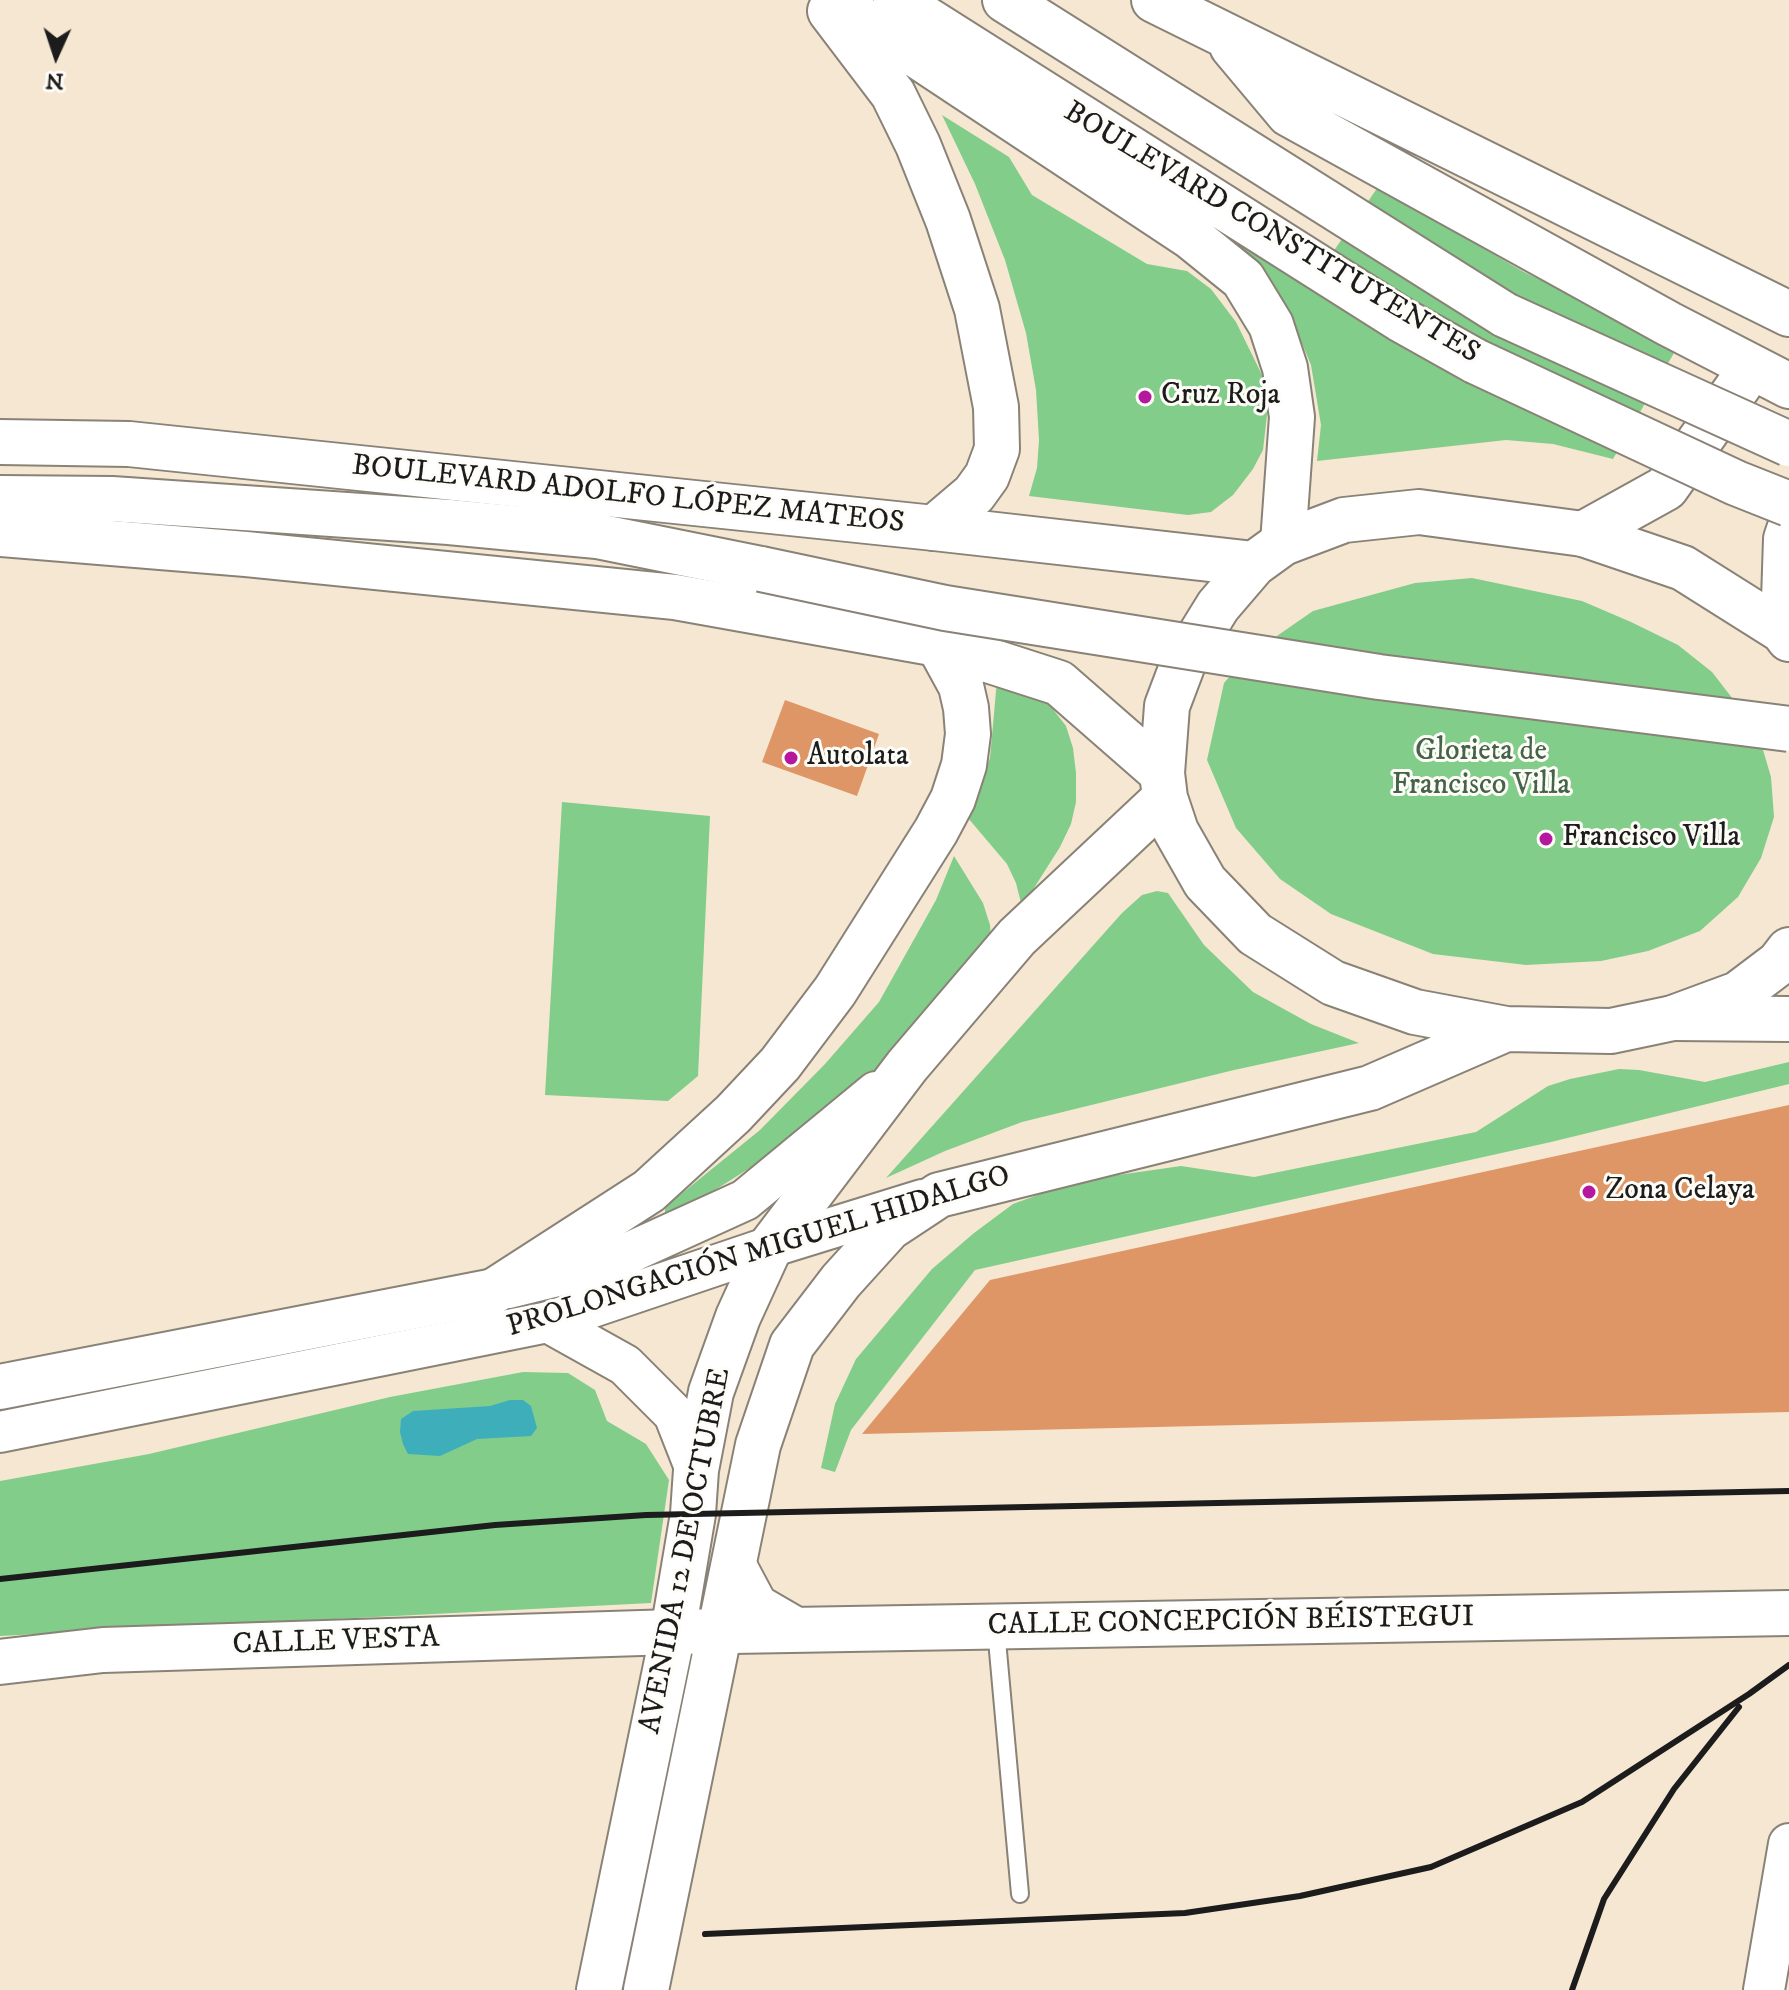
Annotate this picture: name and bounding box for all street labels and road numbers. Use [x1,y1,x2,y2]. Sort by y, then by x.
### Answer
street label: BOULEVARD CONSTITUYENTES [1056,95,1486,373]
street label: BOULEVARD ADOLFO LÓPEZ MATEOS [350,449,906,543]
street label: PROLONGACIÓN MIGUEL HIDALGO [503,1159,1015,1347]
street label: AVENIDA 12 DE OCTUBRE [634,1365,740,1737]
street label: CALLE CONCEPCIÓN BÉISTEGUI [987,1601,1475,1645]
street label: CALLE VESTA [232,1621,440,1665]

